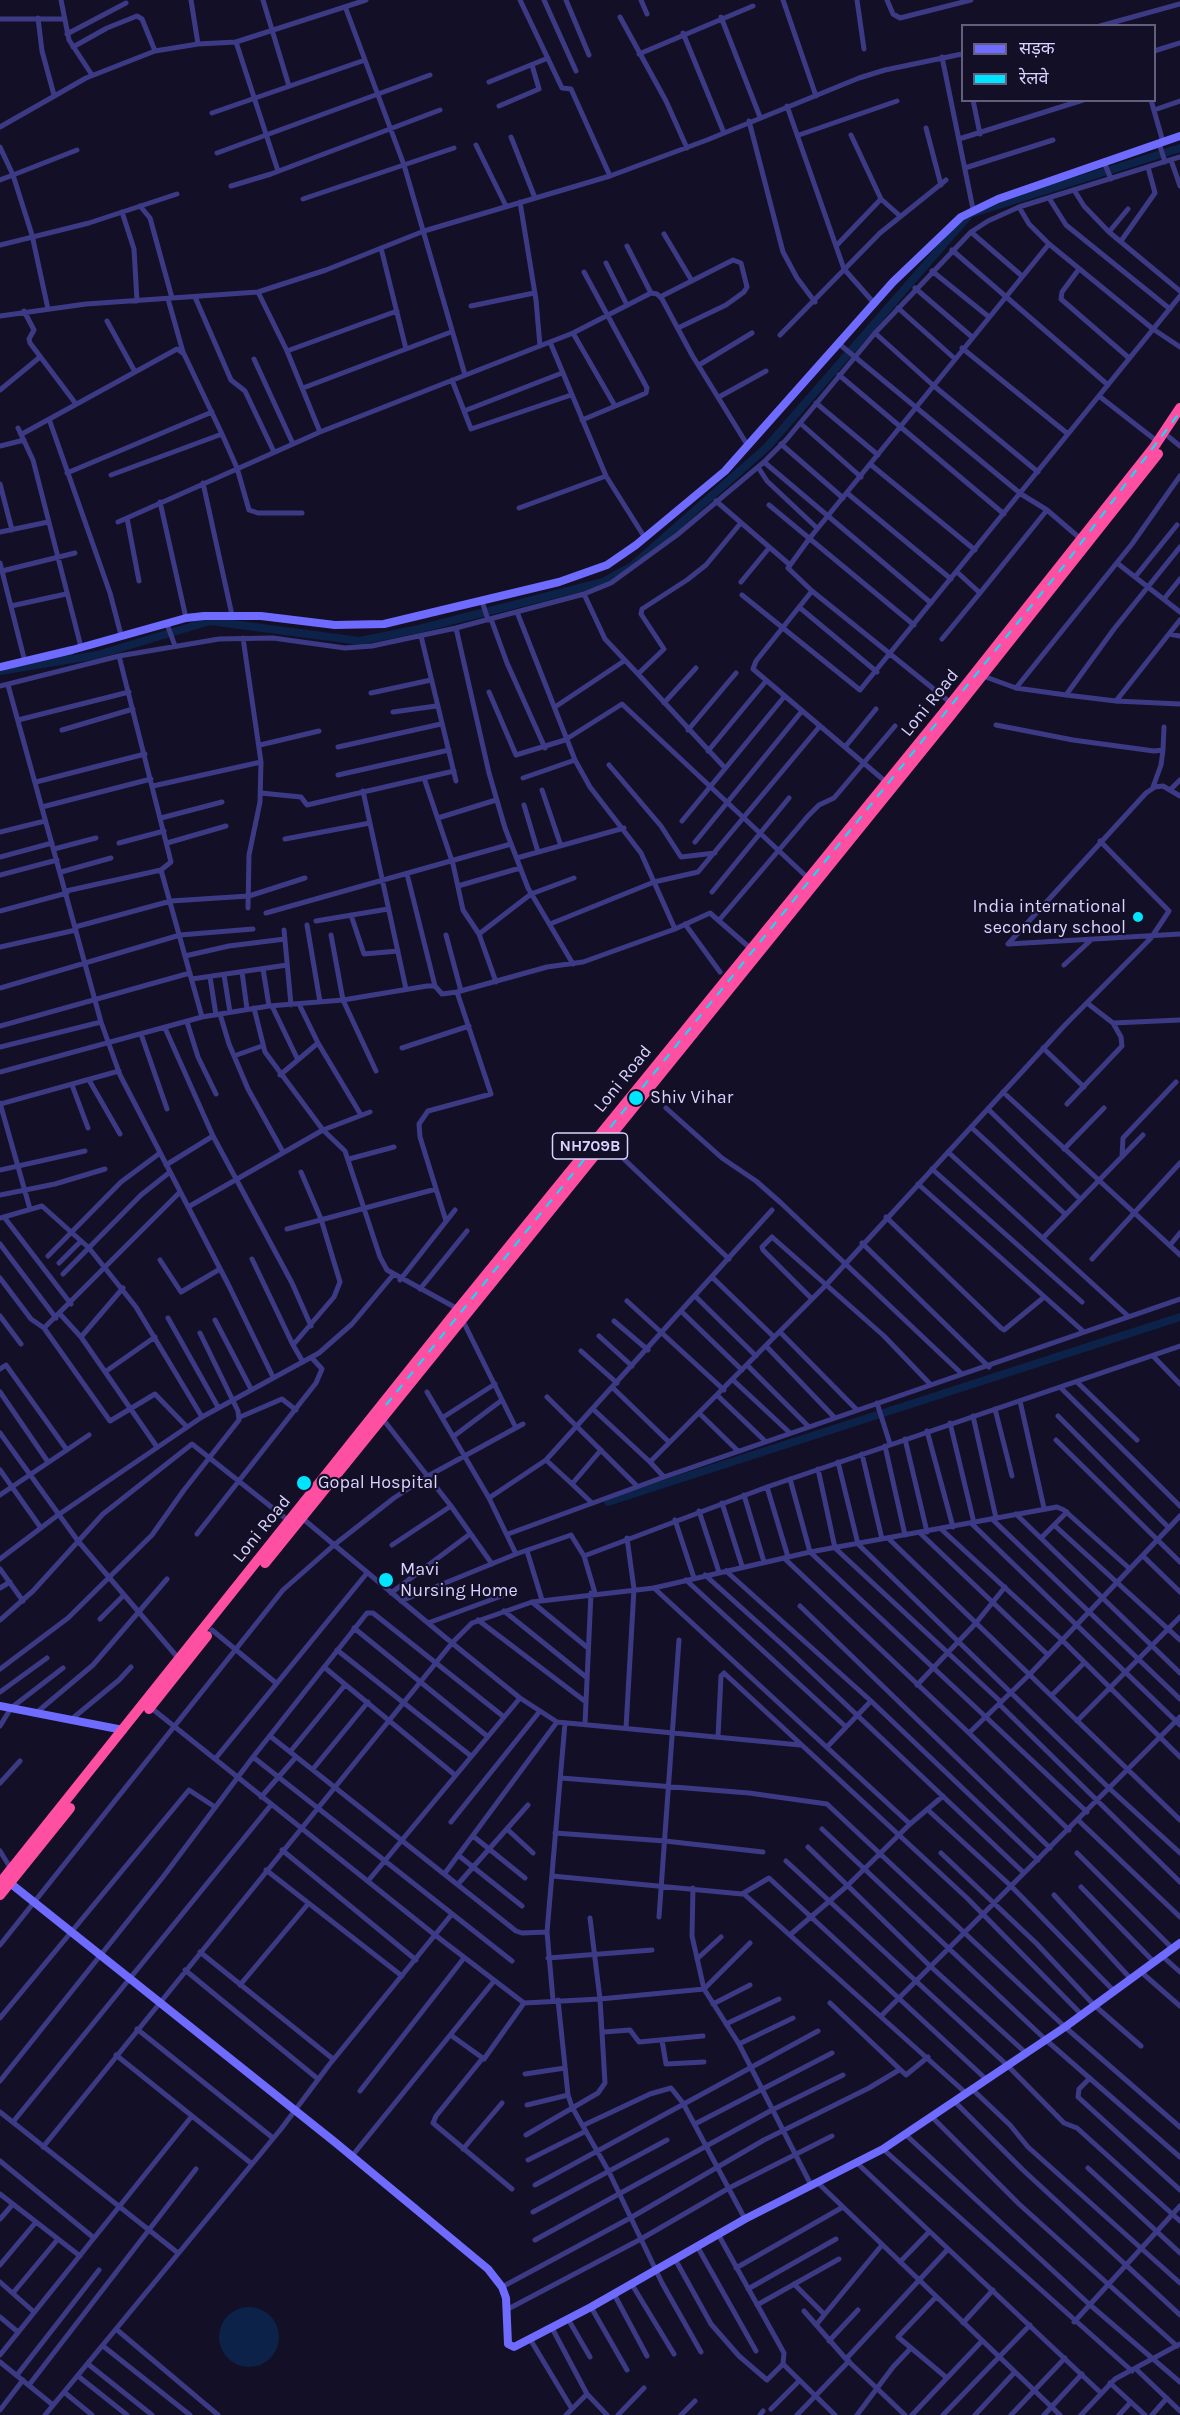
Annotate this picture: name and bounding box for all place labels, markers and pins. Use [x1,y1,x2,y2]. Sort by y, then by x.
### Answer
place label: India international secondary school [973,896,1126,938]
marker: India international secondary school [1131,910,1145,924]
place label: Shiv Vihar [650,1087,733,1109]
marker: Shiv Vihar [627,1089,645,1107]
place label: Gopal Hospital [318,1472,438,1494]
marker: Gopal Hospital [295,1474,313,1492]
place label: Mavi Nursing Home [400,1559,518,1602]
marker: Mavi Nursing Home [377,1571,395,1589]

